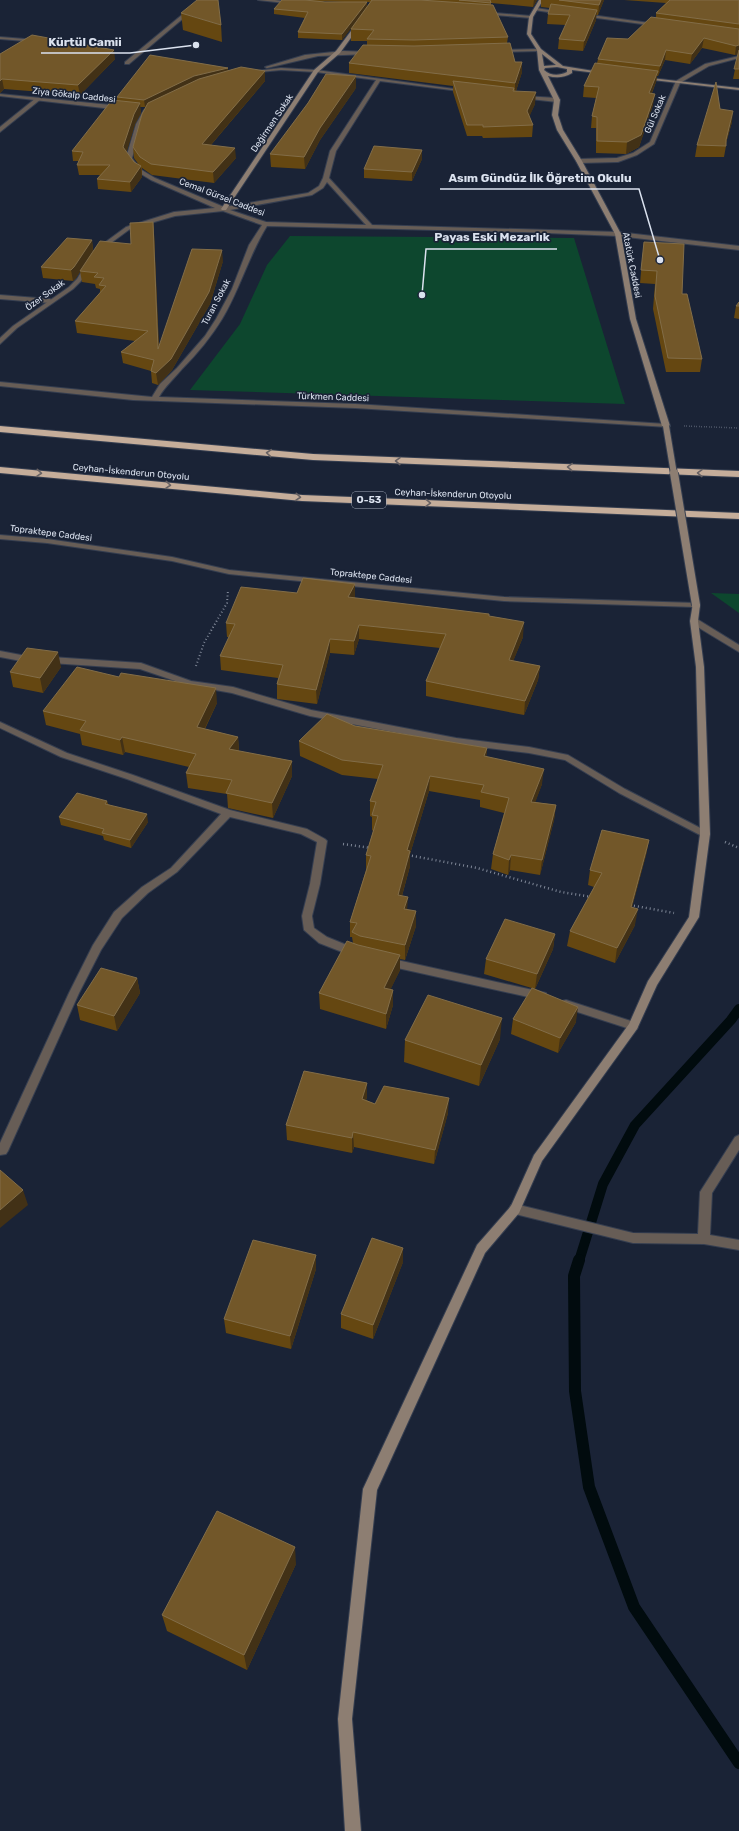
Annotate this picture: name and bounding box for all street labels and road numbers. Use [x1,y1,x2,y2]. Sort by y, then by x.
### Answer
street label: Ziya Gökalp Caddesi [32,86,116,104]
street label: Değirmen Sokak [249,92,295,154]
street label: Gül Sokak [642,93,668,135]
street label: Cemal Gürsel Caddesi [178,176,266,218]
street label: Atatürk Caddesi [621,231,643,299]
street label: Özer Sokak [23,277,67,313]
street label: Turan Sokak [200,277,233,327]
street label: Türkmen Caddesi [297,391,369,403]
street label: Ceyhan-İskenderun Otoyolu [72,462,190,482]
street label: Ceyhan-İskenderun Otoyolu [394,487,512,501]
road number: O-53 [352,492,386,508]
street label: Topraktepe Caddesi [9,523,93,543]
street label: Topraktepe Caddesi [329,567,413,585]

